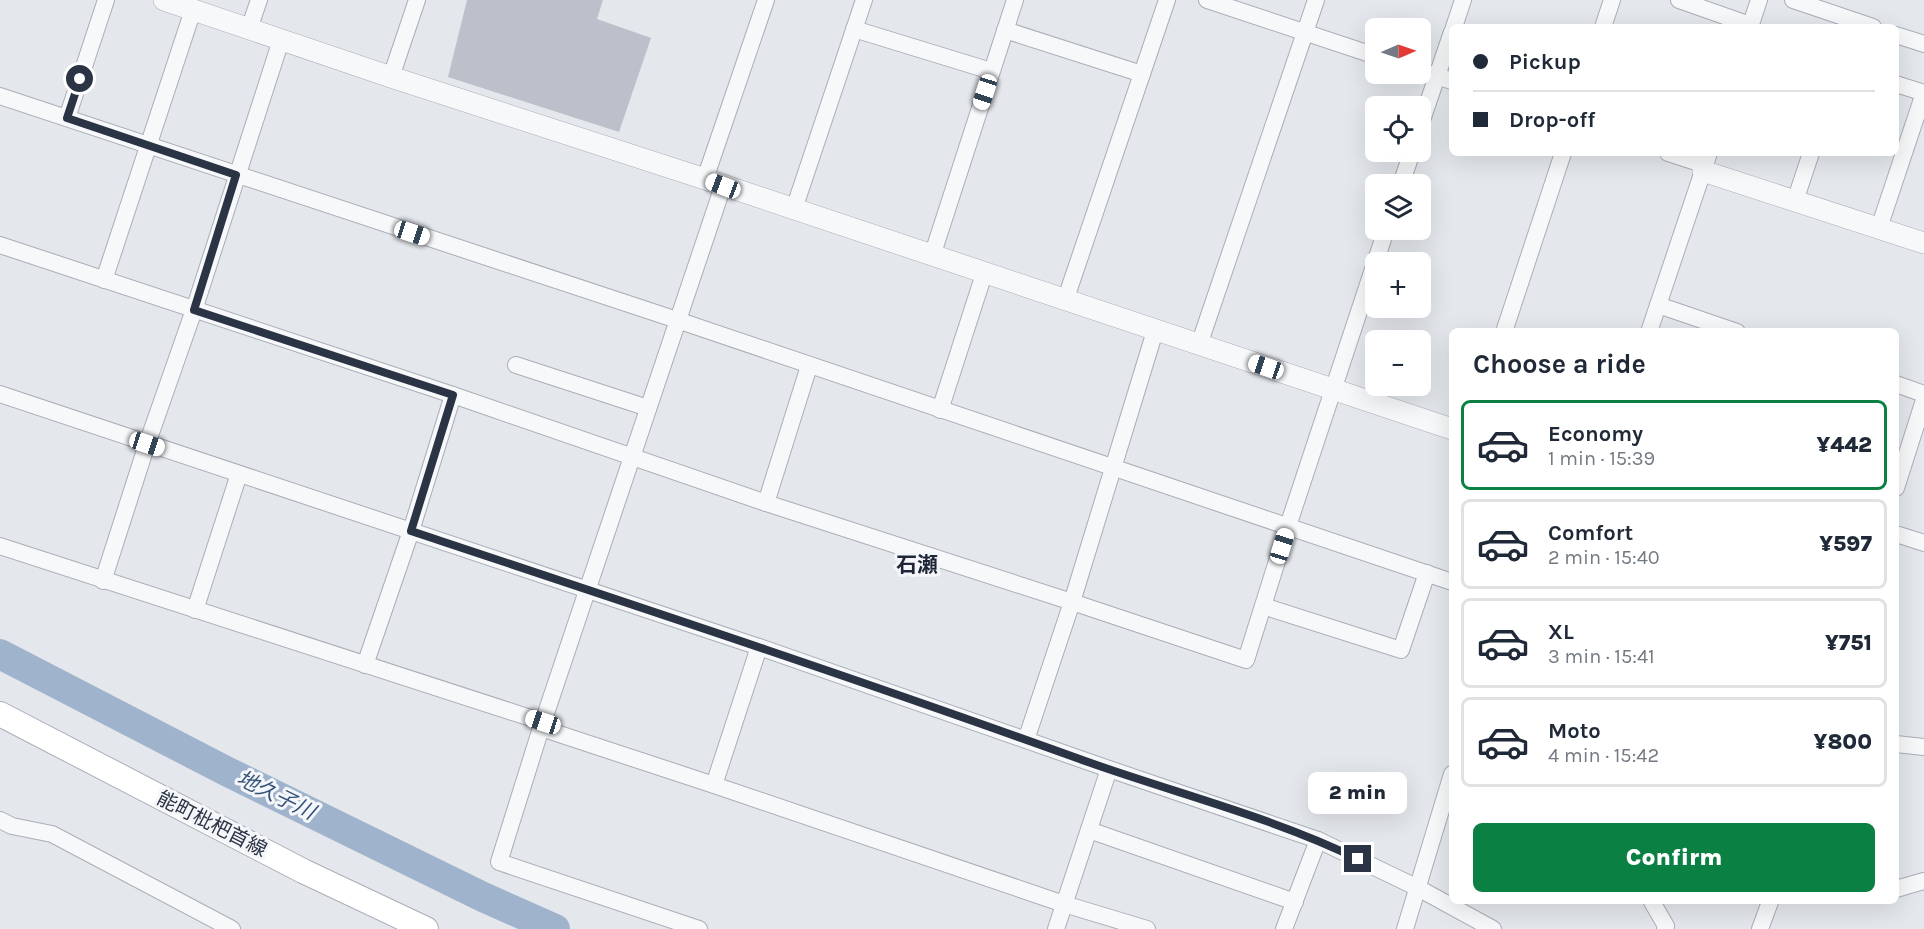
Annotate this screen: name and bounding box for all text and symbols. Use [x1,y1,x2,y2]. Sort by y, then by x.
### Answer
north arrow [1365,18,1431,84]
map controls [1365,18,1431,396]
text: Pickup [1509,49,1581,75]
route start [66,65,93,92]
car [971,72,999,112]
button: locate [1365,96,1431,162]
text: Drop-off [1509,107,1595,133]
car [703,171,743,201]
button: layers [1365,174,1431,240]
car [392,219,432,247]
button: + [1365,252,1431,318]
button: − [1365,330,1431,396]
text: Choose a ride [1473,348,1646,380]
car [1246,353,1286,381]
icon: car [1476,418,1530,472]
text: Economy [1548,421,1643,447]
car [127,430,167,458]
text: ¥442 [1816,432,1872,458]
text: 1 min · 15:39 [1548,447,1655,470]
icon: car [1476,517,1530,571]
text: Comfort [1548,520,1633,546]
car [1268,526,1296,566]
text: ¥597 [1819,531,1872,557]
text: 2 min · 15:40 [1548,546,1660,569]
district label: 石瀬 [896,553,938,577]
icon: car [1476,616,1530,670]
text: XL [1548,619,1574,645]
text: ¥751 [1825,630,1872,656]
text: 3 min · 15:41 [1548,645,1655,668]
car [523,708,563,736]
icon: car [1476,715,1530,769]
text: Moto [1548,718,1601,744]
text: ¥800 [1814,729,1872,755]
text: 4 min · 15:42 [1548,744,1659,767]
water label: 地久子川 [233,766,321,825]
callout: 2 min [1308,772,1408,814]
text: 2 min [1329,781,1386,804]
street label: 能町枇杷首線 [153,787,271,861]
button: Confirm [1473,823,1875,892]
route end [1344,845,1371,872]

